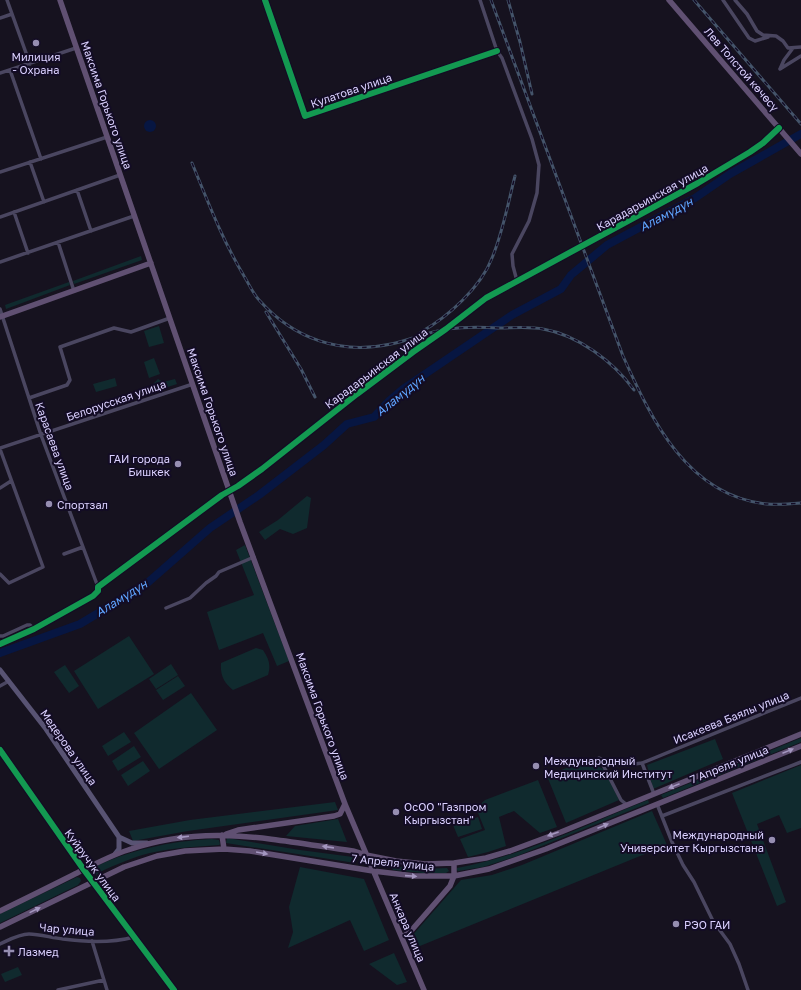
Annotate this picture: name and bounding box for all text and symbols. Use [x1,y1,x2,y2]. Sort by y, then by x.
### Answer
street label: Лев Толстой көчөсү [701,24,782,114]
marker: Милиция - Охрана [31,38,41,48]
street label: Максима Горького улица [79,39,135,171]
place label: Милиция - Охрана [11,50,61,76]
street label: Кулатова улица [309,70,393,110]
street label: Карадарьинская улица [594,161,710,233]
water label: Аламүдүн [637,193,696,234]
street label: Карадарьинская улица [322,325,430,411]
street label: Максима Горького улица [185,346,241,478]
water label: Аламүдүн [373,370,428,419]
street label: Белорусская улица [64,377,168,423]
street label: Карасаева улица [33,400,77,492]
place label: ГАИ города Бишкек [109,452,171,478]
marker: ГАИ города Бишкек [173,459,183,469]
place label: Спортзал [57,498,108,511]
marker: Спортзал [44,499,54,509]
water label: Аламүдүн [92,576,150,620]
street label: Максима Горького улица [294,650,352,782]
street label: Исакеева Баялы улица [671,688,791,746]
street label: Медерова улица [38,707,100,787]
street label: 7 Апреля улица [688,742,770,786]
one-way arrow [783,747,795,753]
place label: Международный Медицинский Институт [544,754,673,780]
marker: Международный Медицинский Институт [531,761,541,771]
one-way arrow [669,783,680,789]
place label: ОсОО "Газпром Кыргызстан" [404,800,486,826]
marker: ОсОО "Газпром Кыргызстан" [391,807,401,817]
one-way arrow [597,823,608,829]
street label: Куйручук улица [62,826,124,904]
place label: Международный Университет Кыргызстана [620,828,764,854]
one-way arrow [547,832,559,838]
one-way arrow [177,834,189,840]
marker: Международный Университет Кыргызстана [767,835,777,845]
one-way arrow [322,844,334,850]
one-way arrow [256,851,268,857]
street label: 7 Апреля улица [351,851,435,873]
one-way arrow [405,873,417,879]
street label: Анкара улица [387,890,429,964]
one-way arrow [29,906,41,913]
place label: РЭО ГАИ [684,918,730,931]
marker: РЭО ГАИ [671,919,681,929]
street label: Чар улица [39,920,95,938]
marker: Лазмед [3,945,15,957]
place label: Лазмед [18,945,59,958]

